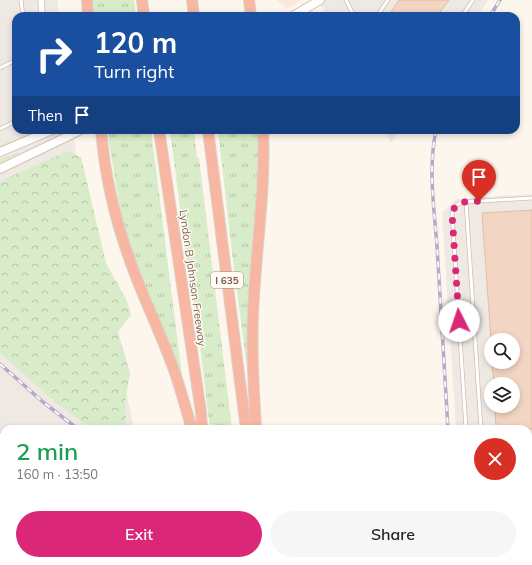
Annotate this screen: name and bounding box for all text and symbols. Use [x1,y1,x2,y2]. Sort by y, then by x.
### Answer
text: 120 m [94,25,177,60]
icon: right [28,28,80,80]
text: Turn right [94,60,174,83]
icon: arrive [71,104,93,126]
text: Then [28,106,63,125]
pin [462,160,496,201]
icon: arrive [468,166,490,188]
street label: Lyndon B Johnson Freeway [176,209,210,347]
road number: I 635 [211,272,243,288]
position arrow [438,300,480,342]
map controls [484,333,520,413]
button: search [484,333,520,369]
button: layers [484,377,520,413]
text: 2 min [16,436,78,466]
button: close [474,438,516,480]
text: 160 m · 13:50 [16,466,98,482]
button: Exit [16,511,262,557]
button: Share [270,511,516,557]

